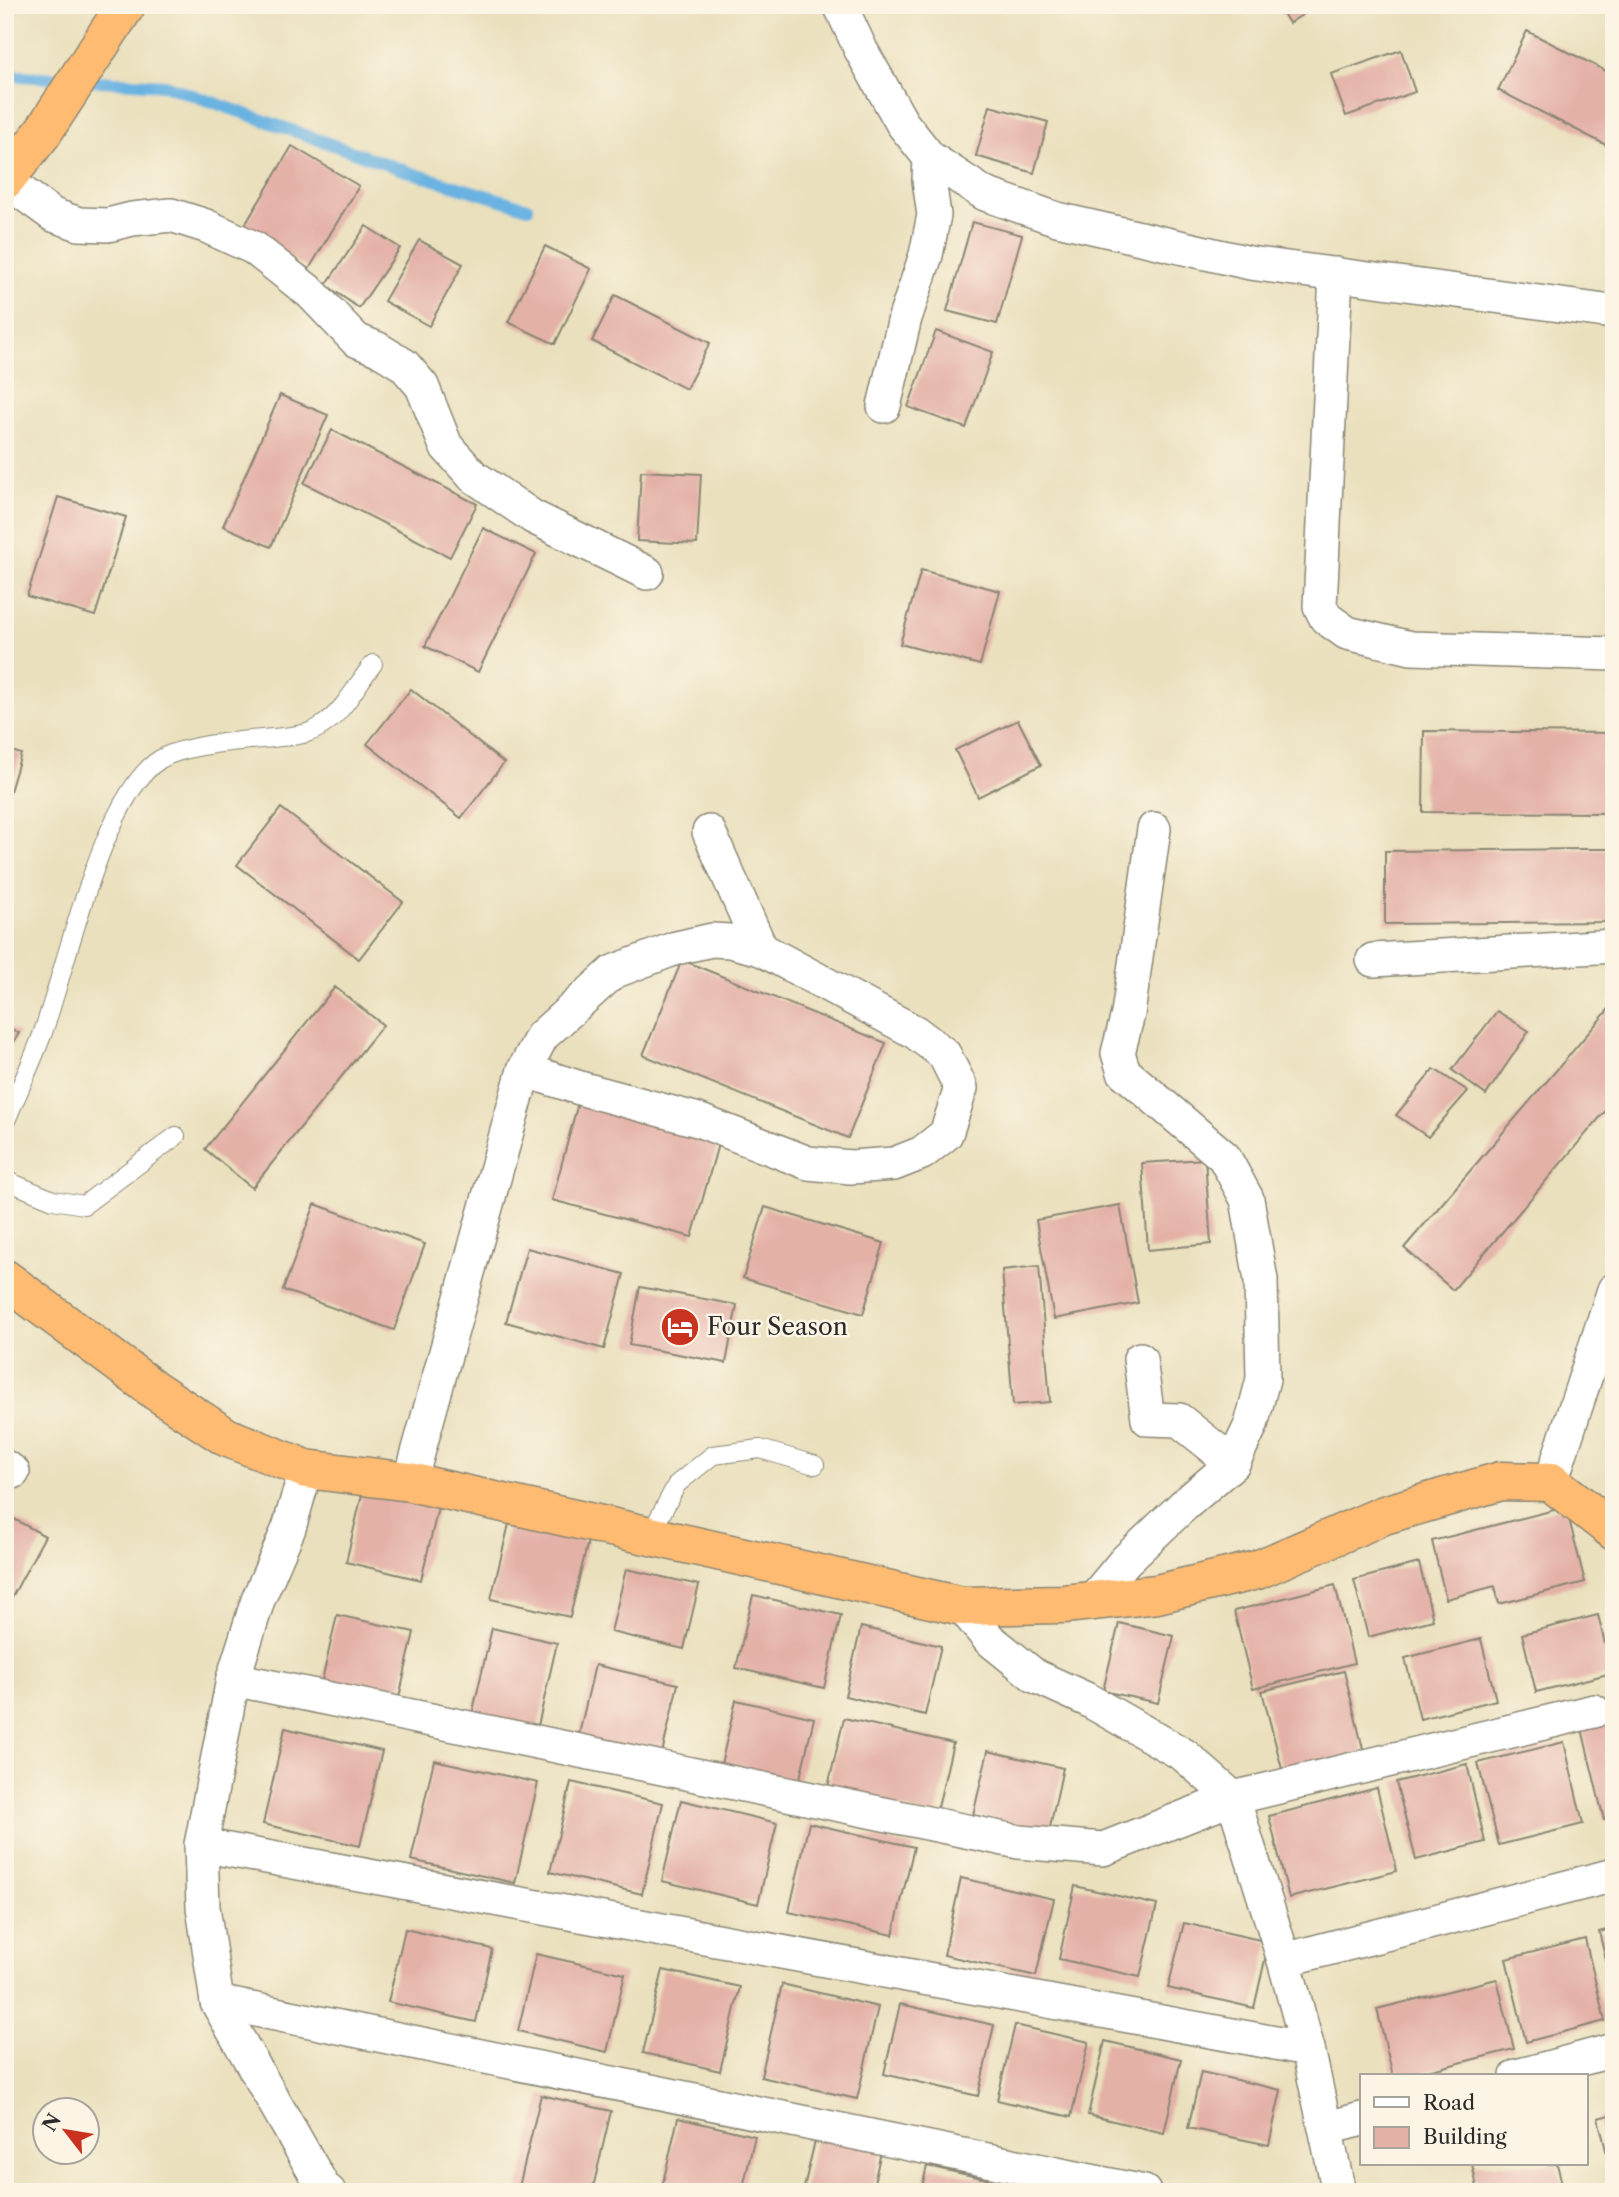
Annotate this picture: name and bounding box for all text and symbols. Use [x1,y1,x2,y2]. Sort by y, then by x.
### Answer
hotel icon: Four Season [659,1306,701,1348]
place label: Four Season [707,1312,848,1341]
legend [1360,2074,1588,2166]
text: Road [1423,2090,1475,2115]
north arrow [32,2096,102,2166]
text: N [38,2110,66,2136]
text: Building [1423,2124,1508,2149]

